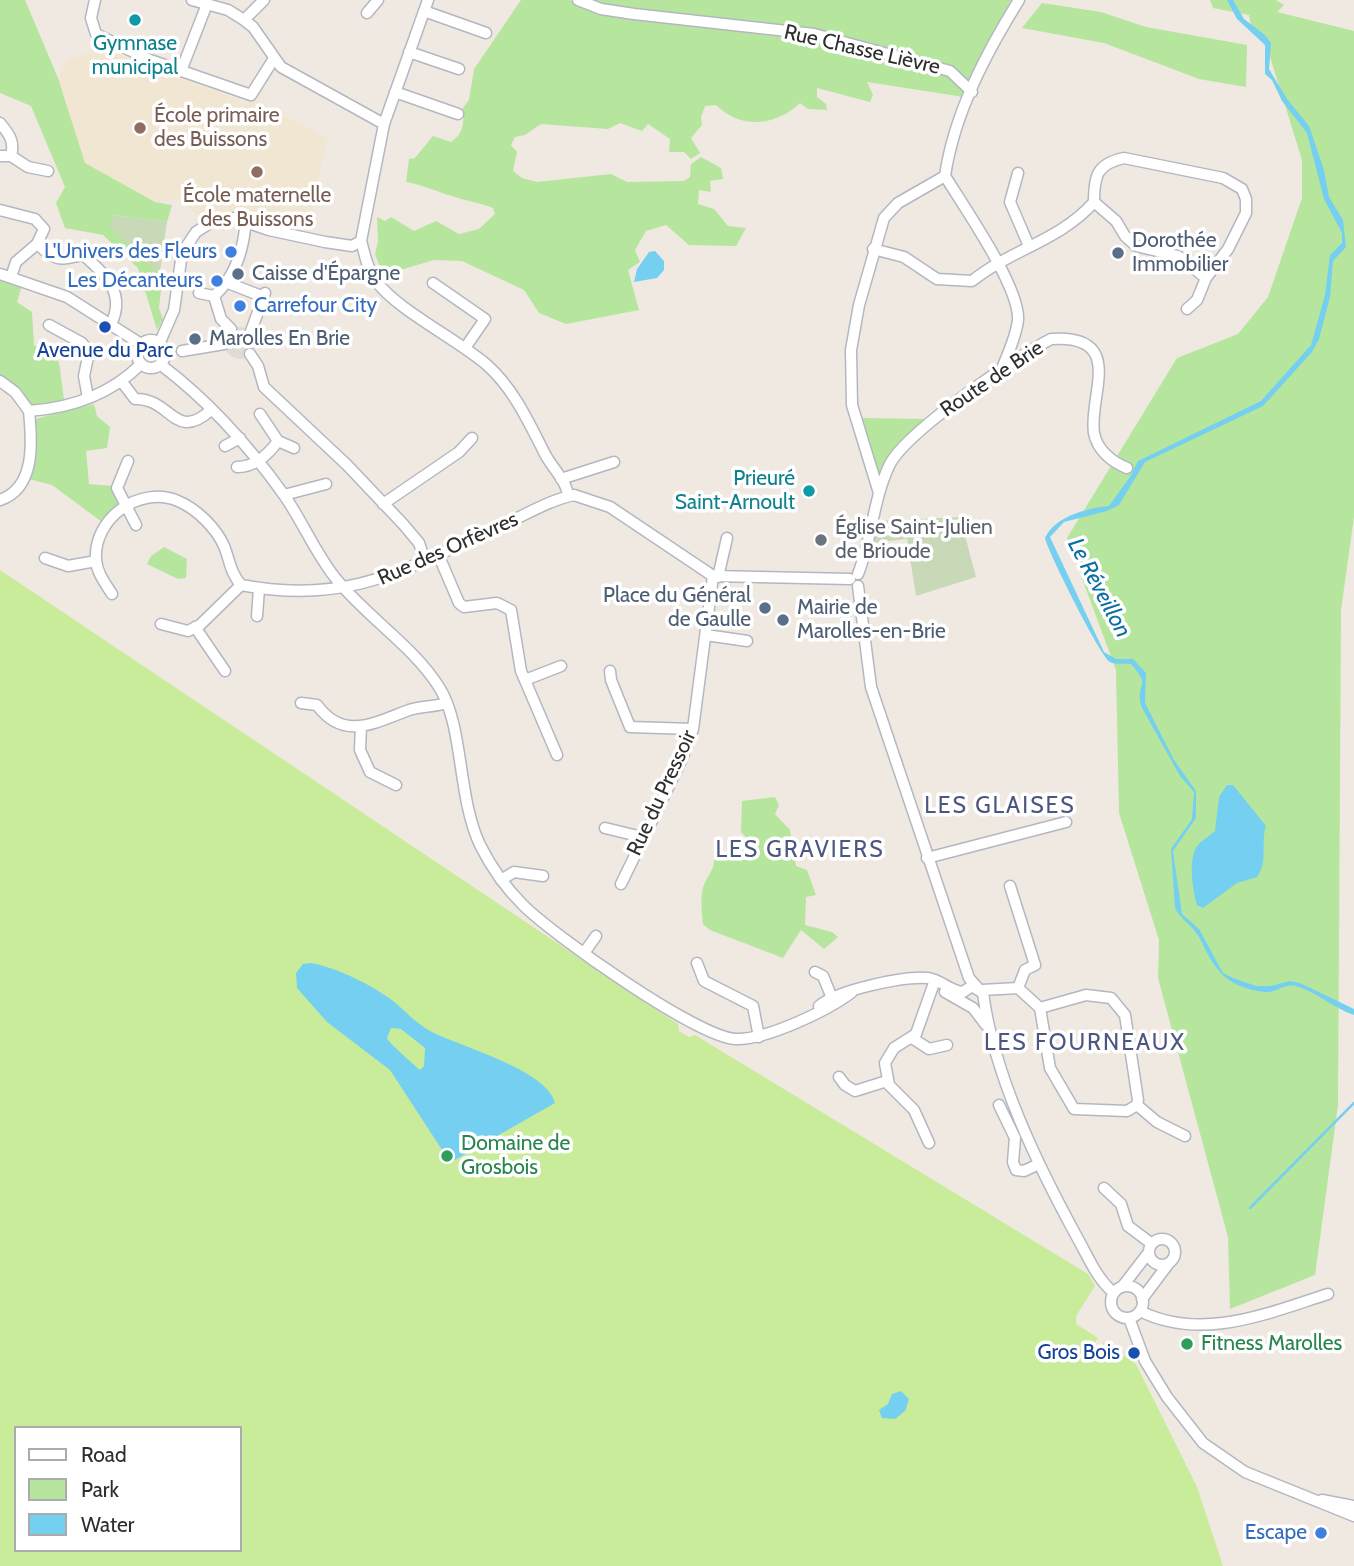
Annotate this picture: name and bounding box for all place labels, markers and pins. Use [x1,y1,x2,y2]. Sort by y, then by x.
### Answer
marker: Gymnase municipal [127,12,143,28]
place label: Gymnase municipal [92,31,178,81]
place label: École primaire des Buissons [154,103,279,153]
marker: École primaire des Buissons [132,120,148,136]
marker: École maternelle des Buissons [249,164,265,180]
place label: École maternelle des Buissons [183,183,331,233]
place label: Dorothée Immobilier [1132,228,1228,278]
place label: L'Univers des Fleurs [44,239,217,265]
marker: L'Univers des Fleurs [223,244,239,260]
marker: Dorothée Immobilier [1110,245,1126,261]
place label: Caisse d'Épargne [252,261,400,287]
marker: Caisse d'Épargne [230,266,246,282]
place label: Les Décanteurs [67,268,203,294]
marker: Les Décanteurs [209,273,225,289]
place label: Carrefour City [254,293,377,319]
marker: Carrefour City [232,298,248,314]
marker: Avenue du Parc [97,319,113,335]
place label: Marolles En Brie [209,326,350,352]
marker: Marolles En Brie [187,331,203,347]
place label: Avenue du Parc [37,338,173,364]
place label: Prieuré Saint-Arnoult [675,466,795,516]
marker: Prieuré Saint-Arnoult [801,483,817,499]
place label: Église Saint-Julien de Brioude [835,515,993,565]
marker: Église Saint-Julien de Brioude [813,532,829,548]
place label: Place du Général de Gaulle [603,583,751,633]
place label: Mairie de Marolles-en-Brie [797,595,946,645]
marker: Place du Général de Gaulle [757,600,773,616]
marker: Mairie de Marolles-en-Brie [775,612,791,628]
place label: Domaine de Grosbois [461,1131,570,1181]
marker: Domaine de Grosbois [439,1148,455,1164]
place label: Fitness Marolles [1201,1331,1342,1357]
marker: Fitness Marolles [1179,1336,1195,1352]
place label: Gros Bois [1037,1340,1120,1366]
marker: Gros Bois [1126,1345,1142,1361]
place label: Escape [1245,1520,1307,1546]
marker: Escape [1313,1525,1329,1541]

